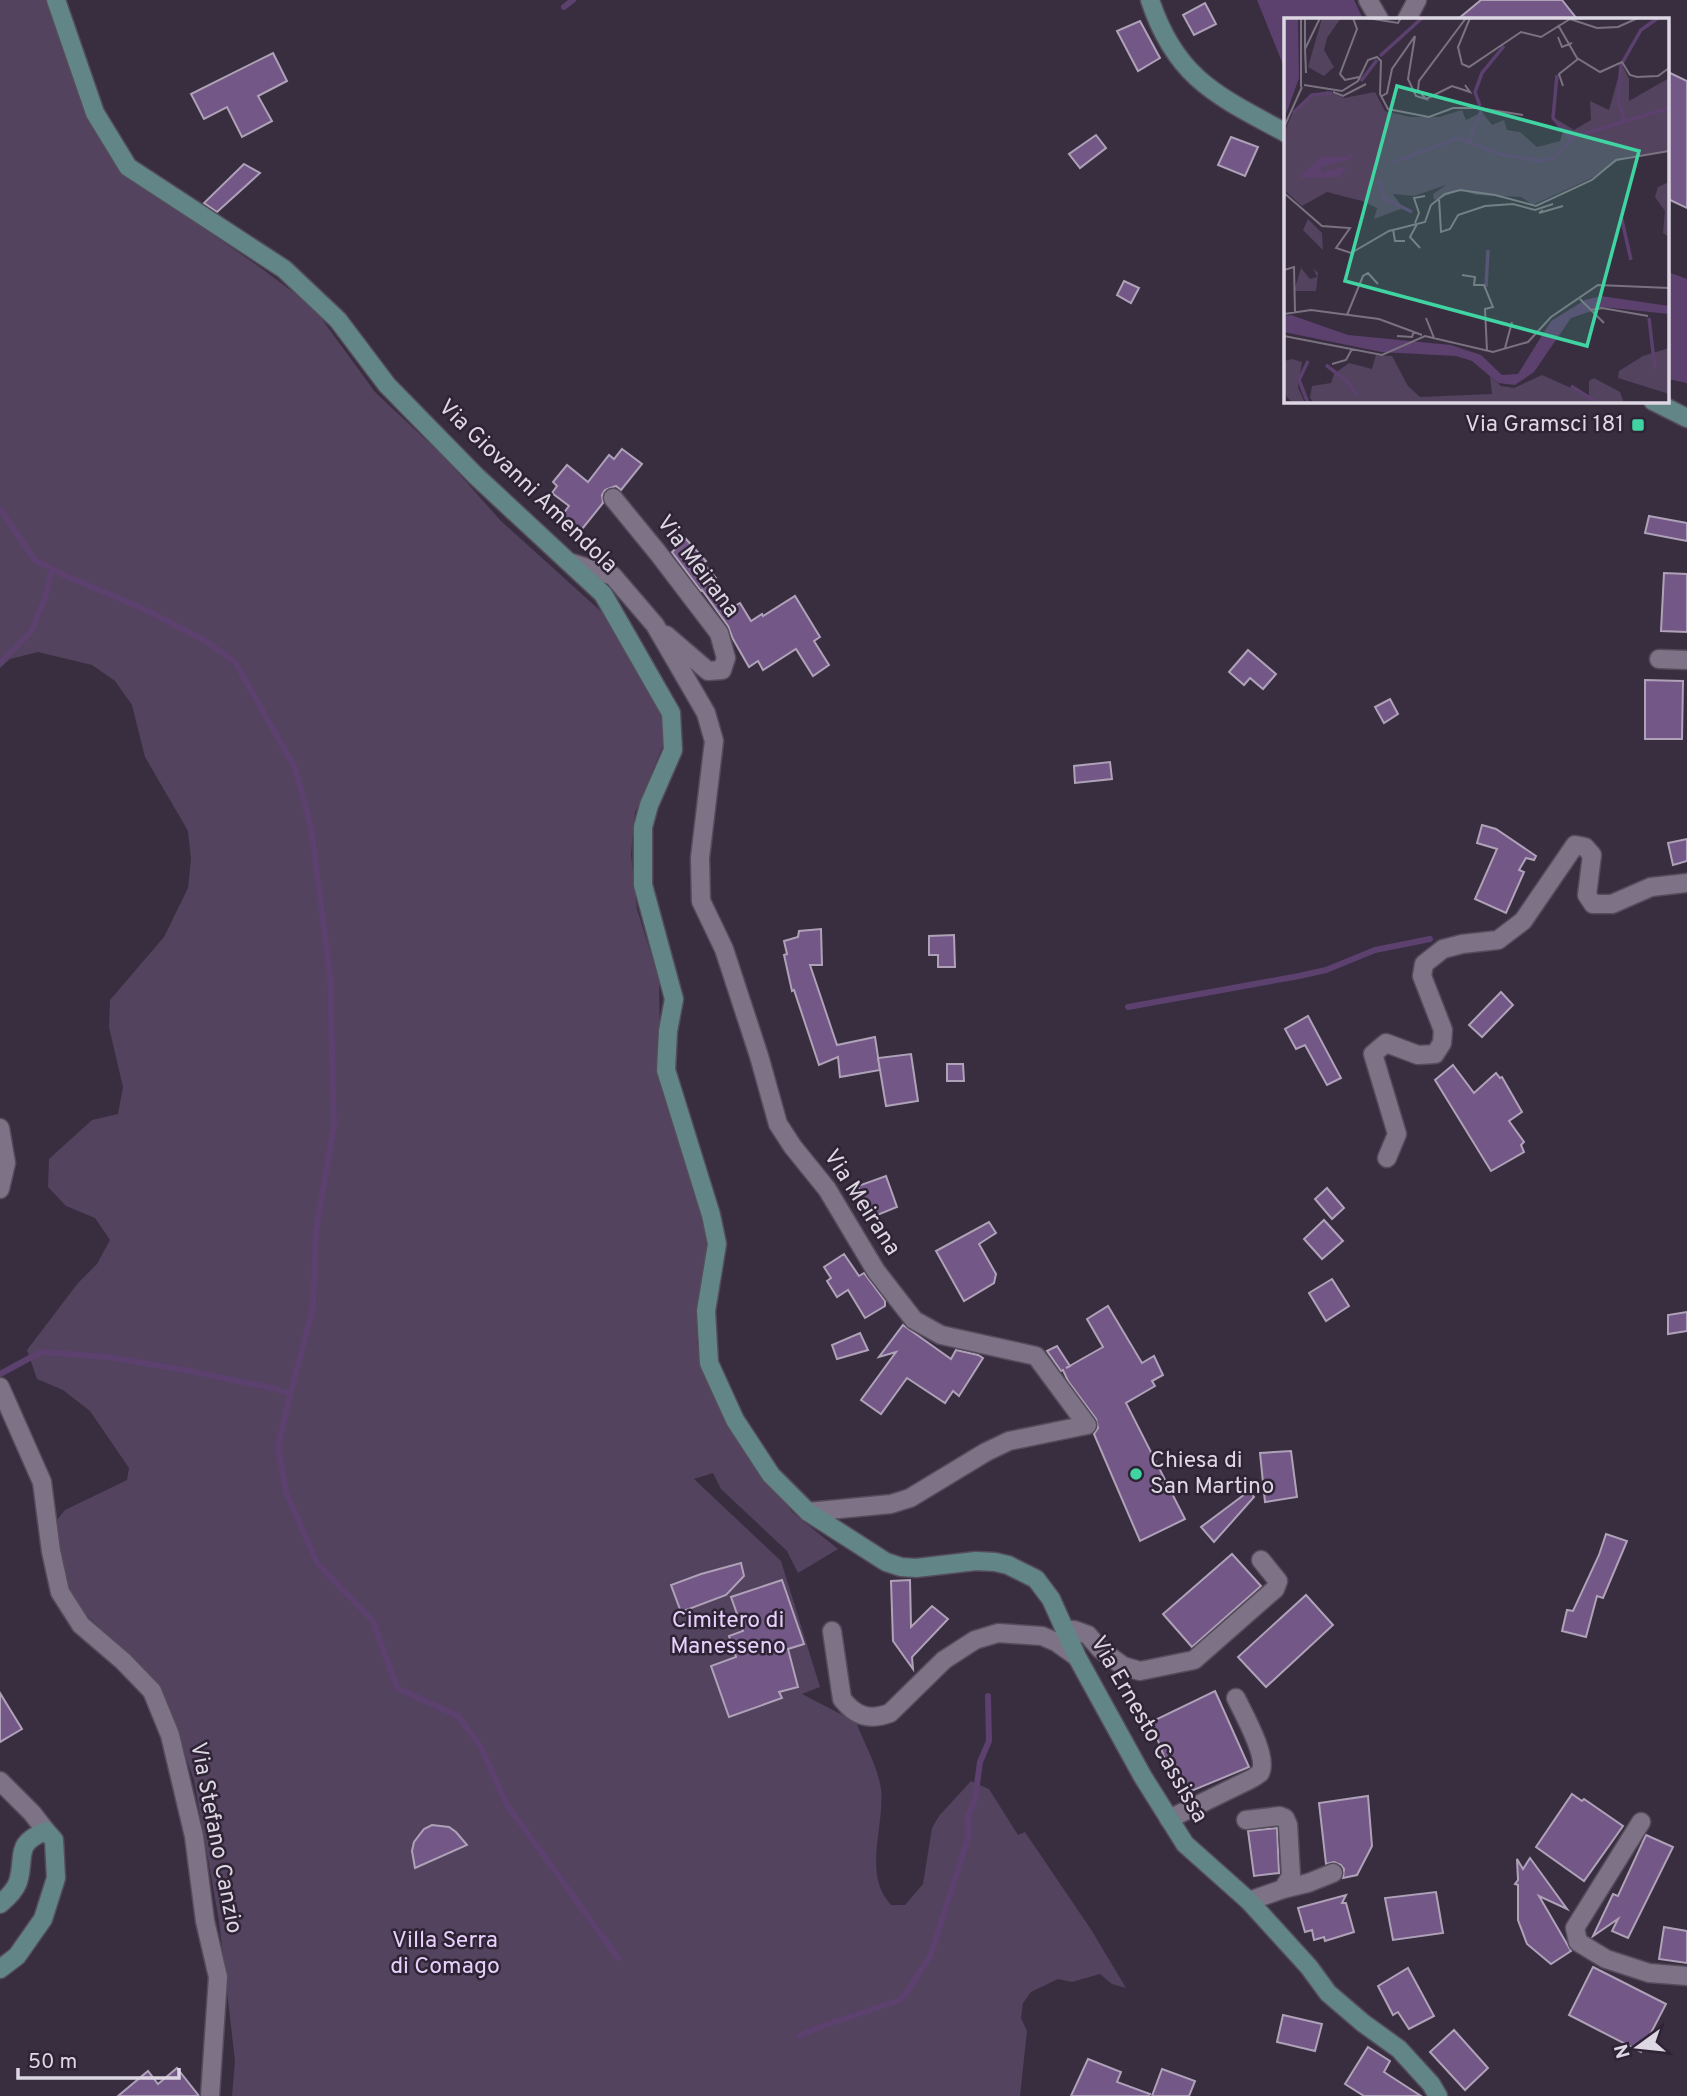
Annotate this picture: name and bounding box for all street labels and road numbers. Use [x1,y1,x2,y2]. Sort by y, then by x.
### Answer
street label: Via Giovanni Amendola [431,394,623,580]
street label: Via Meirana [649,510,745,624]
street label: Via Meirana [816,1144,906,1262]
street label: Via Ernesto Cassissa [1083,1631,1213,1829]
street label: Via Stefano Canzio [182,1740,248,1936]

